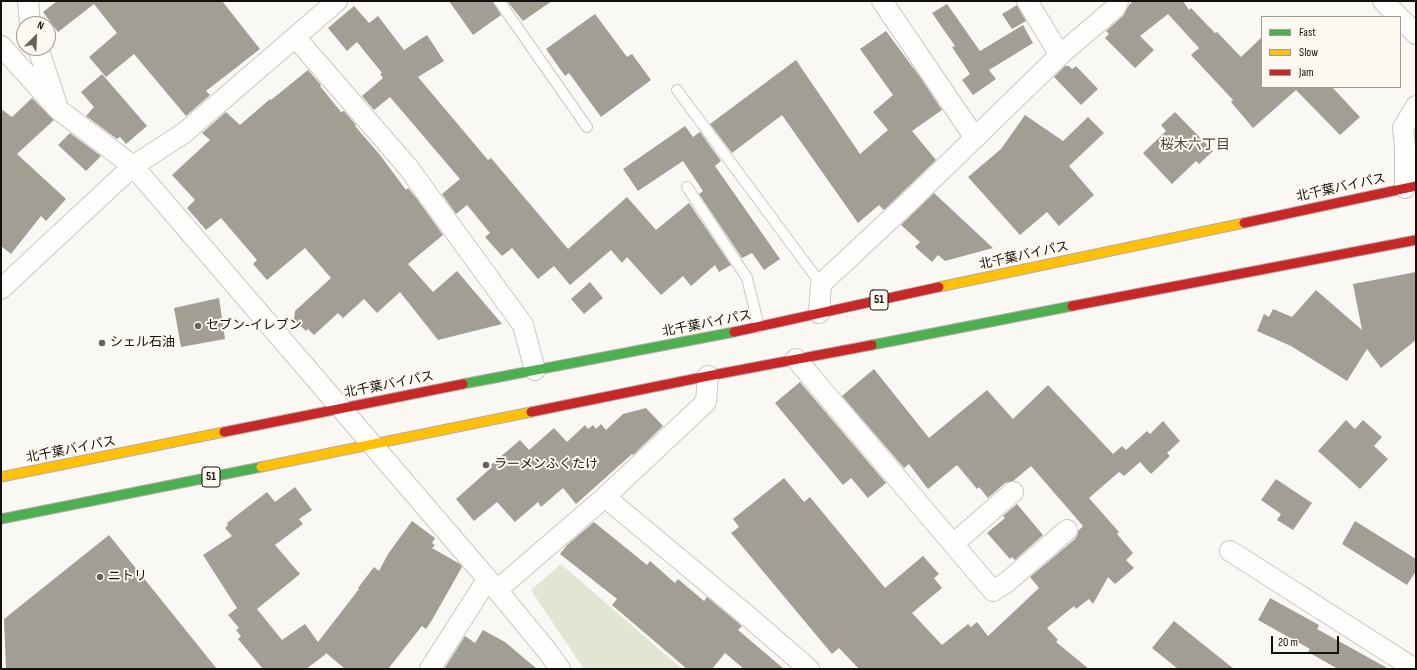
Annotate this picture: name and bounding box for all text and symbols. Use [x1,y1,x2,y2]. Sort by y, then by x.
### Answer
north arrow [16,16,56,56]
legend [1261,16,1401,88]
text: N [35,18,46,33]
text: Fast [1299,25,1316,40]
text: Slow [1299,45,1318,60]
text: Jam [1299,65,1314,80]
district label: 桜木六丁目 [1160,137,1230,153]
street label: 北千葉バイパス [1295,171,1387,205]
street label: 北千葉バイパス [978,239,1070,273]
road number: 51 [870,290,888,310]
street label: 北千葉バイパス [661,308,753,340]
place label: セブン-イレブン [206,318,302,334]
marker: セブン-イレブン [193,321,203,331]
place label: シェル石油 [110,335,175,351]
marker: シェル石油 [97,338,107,348]
street label: 北千葉バイパス [343,369,435,401]
street label: 北千葉バイパス [25,434,117,466]
place label: ラーメンふくたけ [494,457,598,473]
marker: ラーメンふくたけ [481,460,491,470]
road number: 51 [202,467,220,487]
place label: ニトリ [108,569,147,585]
marker: ニトリ [95,572,105,582]
scale bar [1273,628,1341,654]
text: 20 m [1278,635,1298,650]

